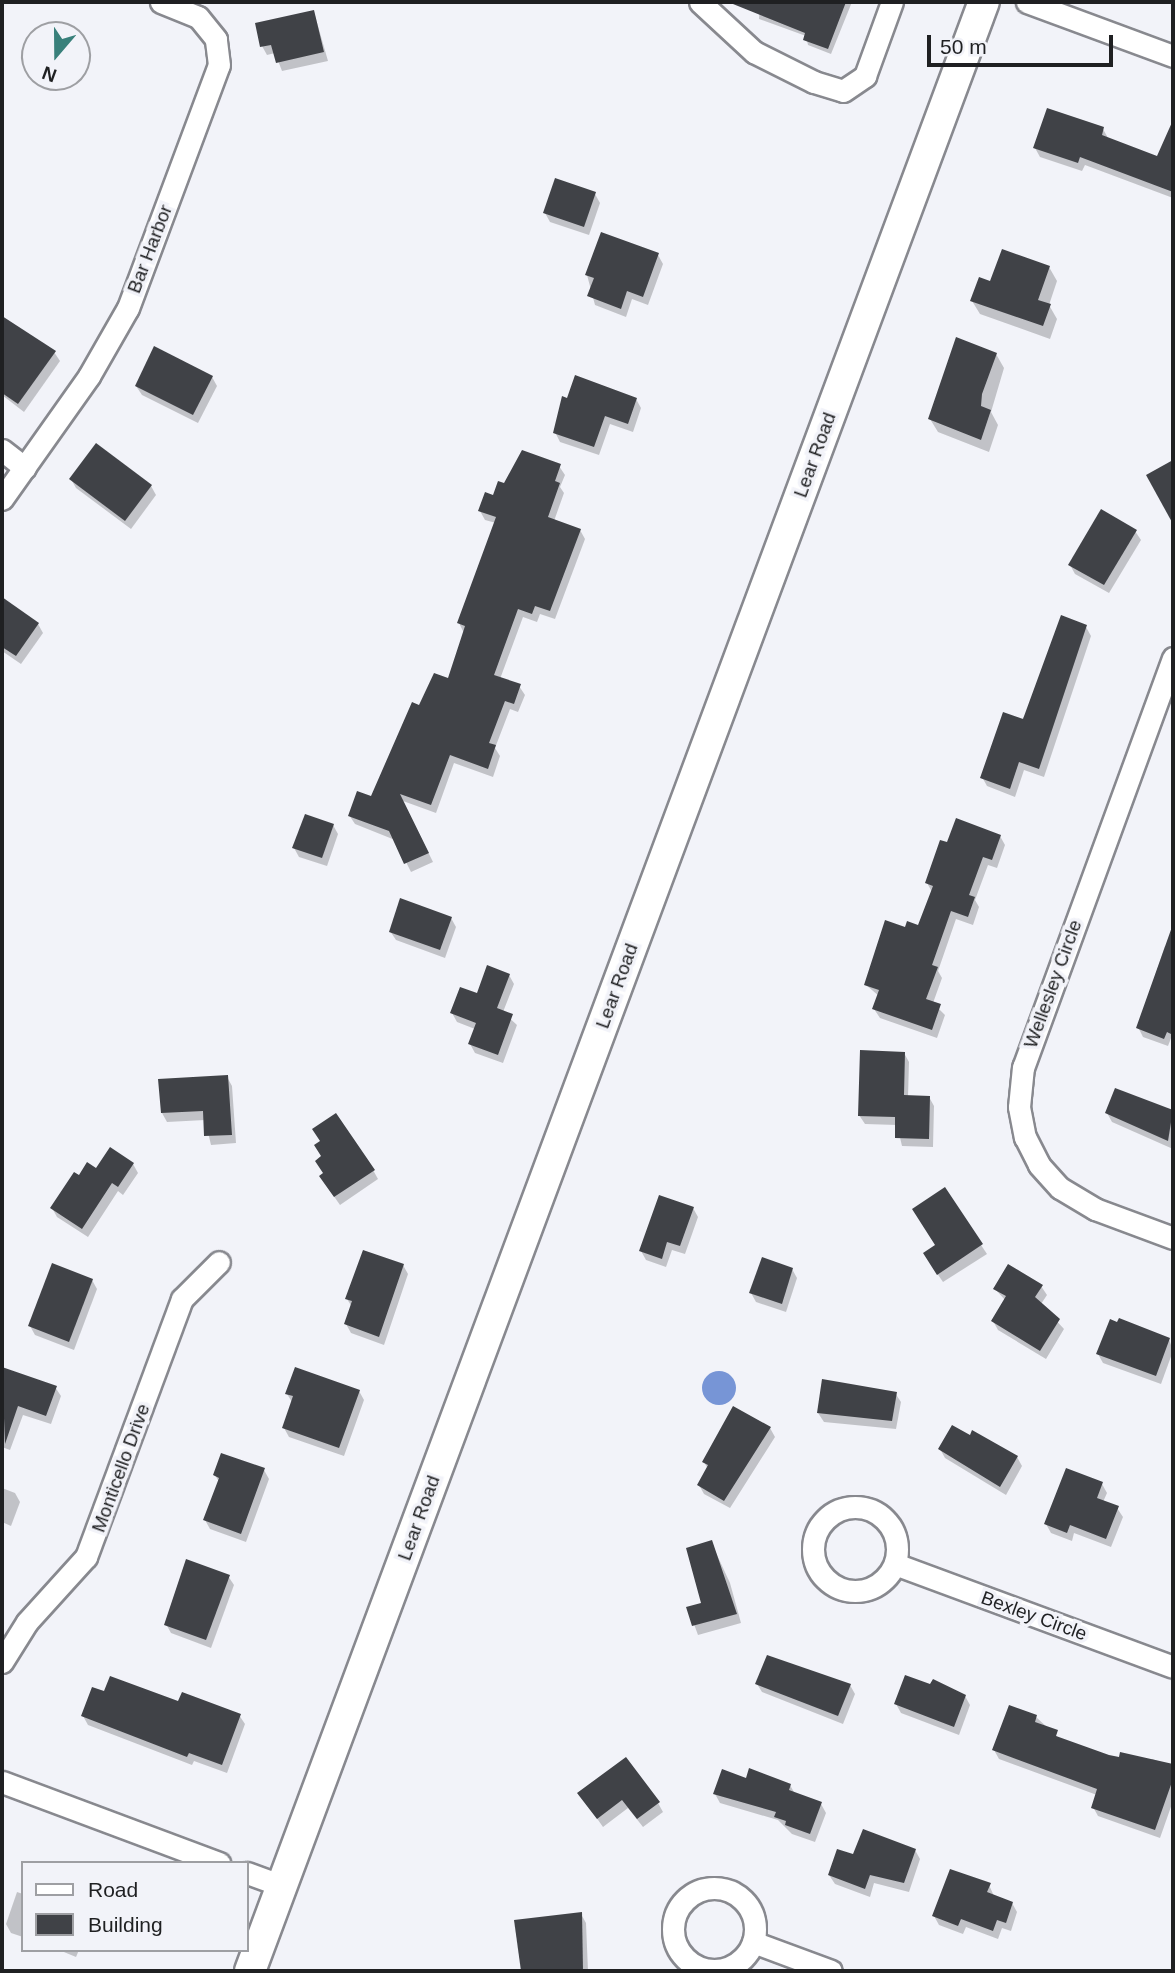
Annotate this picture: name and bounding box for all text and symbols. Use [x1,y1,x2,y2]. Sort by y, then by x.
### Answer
north arrow [21,21,91,91]
scale bar [930,21,1116,65]
text: 50 m [940,35,987,58]
text: N [39,62,59,87]
street label: Bar Harbor [123,202,177,296]
street label: Lear Road [789,409,841,501]
street label: Wellesley Circle [1019,917,1087,1051]
street label: Lear Road [591,940,643,1032]
street label: Monticello Drive [87,1401,155,1535]
street label: Lear Road [393,1472,445,1564]
street label: Bexley Circle [978,1586,1090,1646]
legend [21,1861,248,1952]
text: Road [88,1878,138,1901]
text: Building [88,1913,163,1936]

